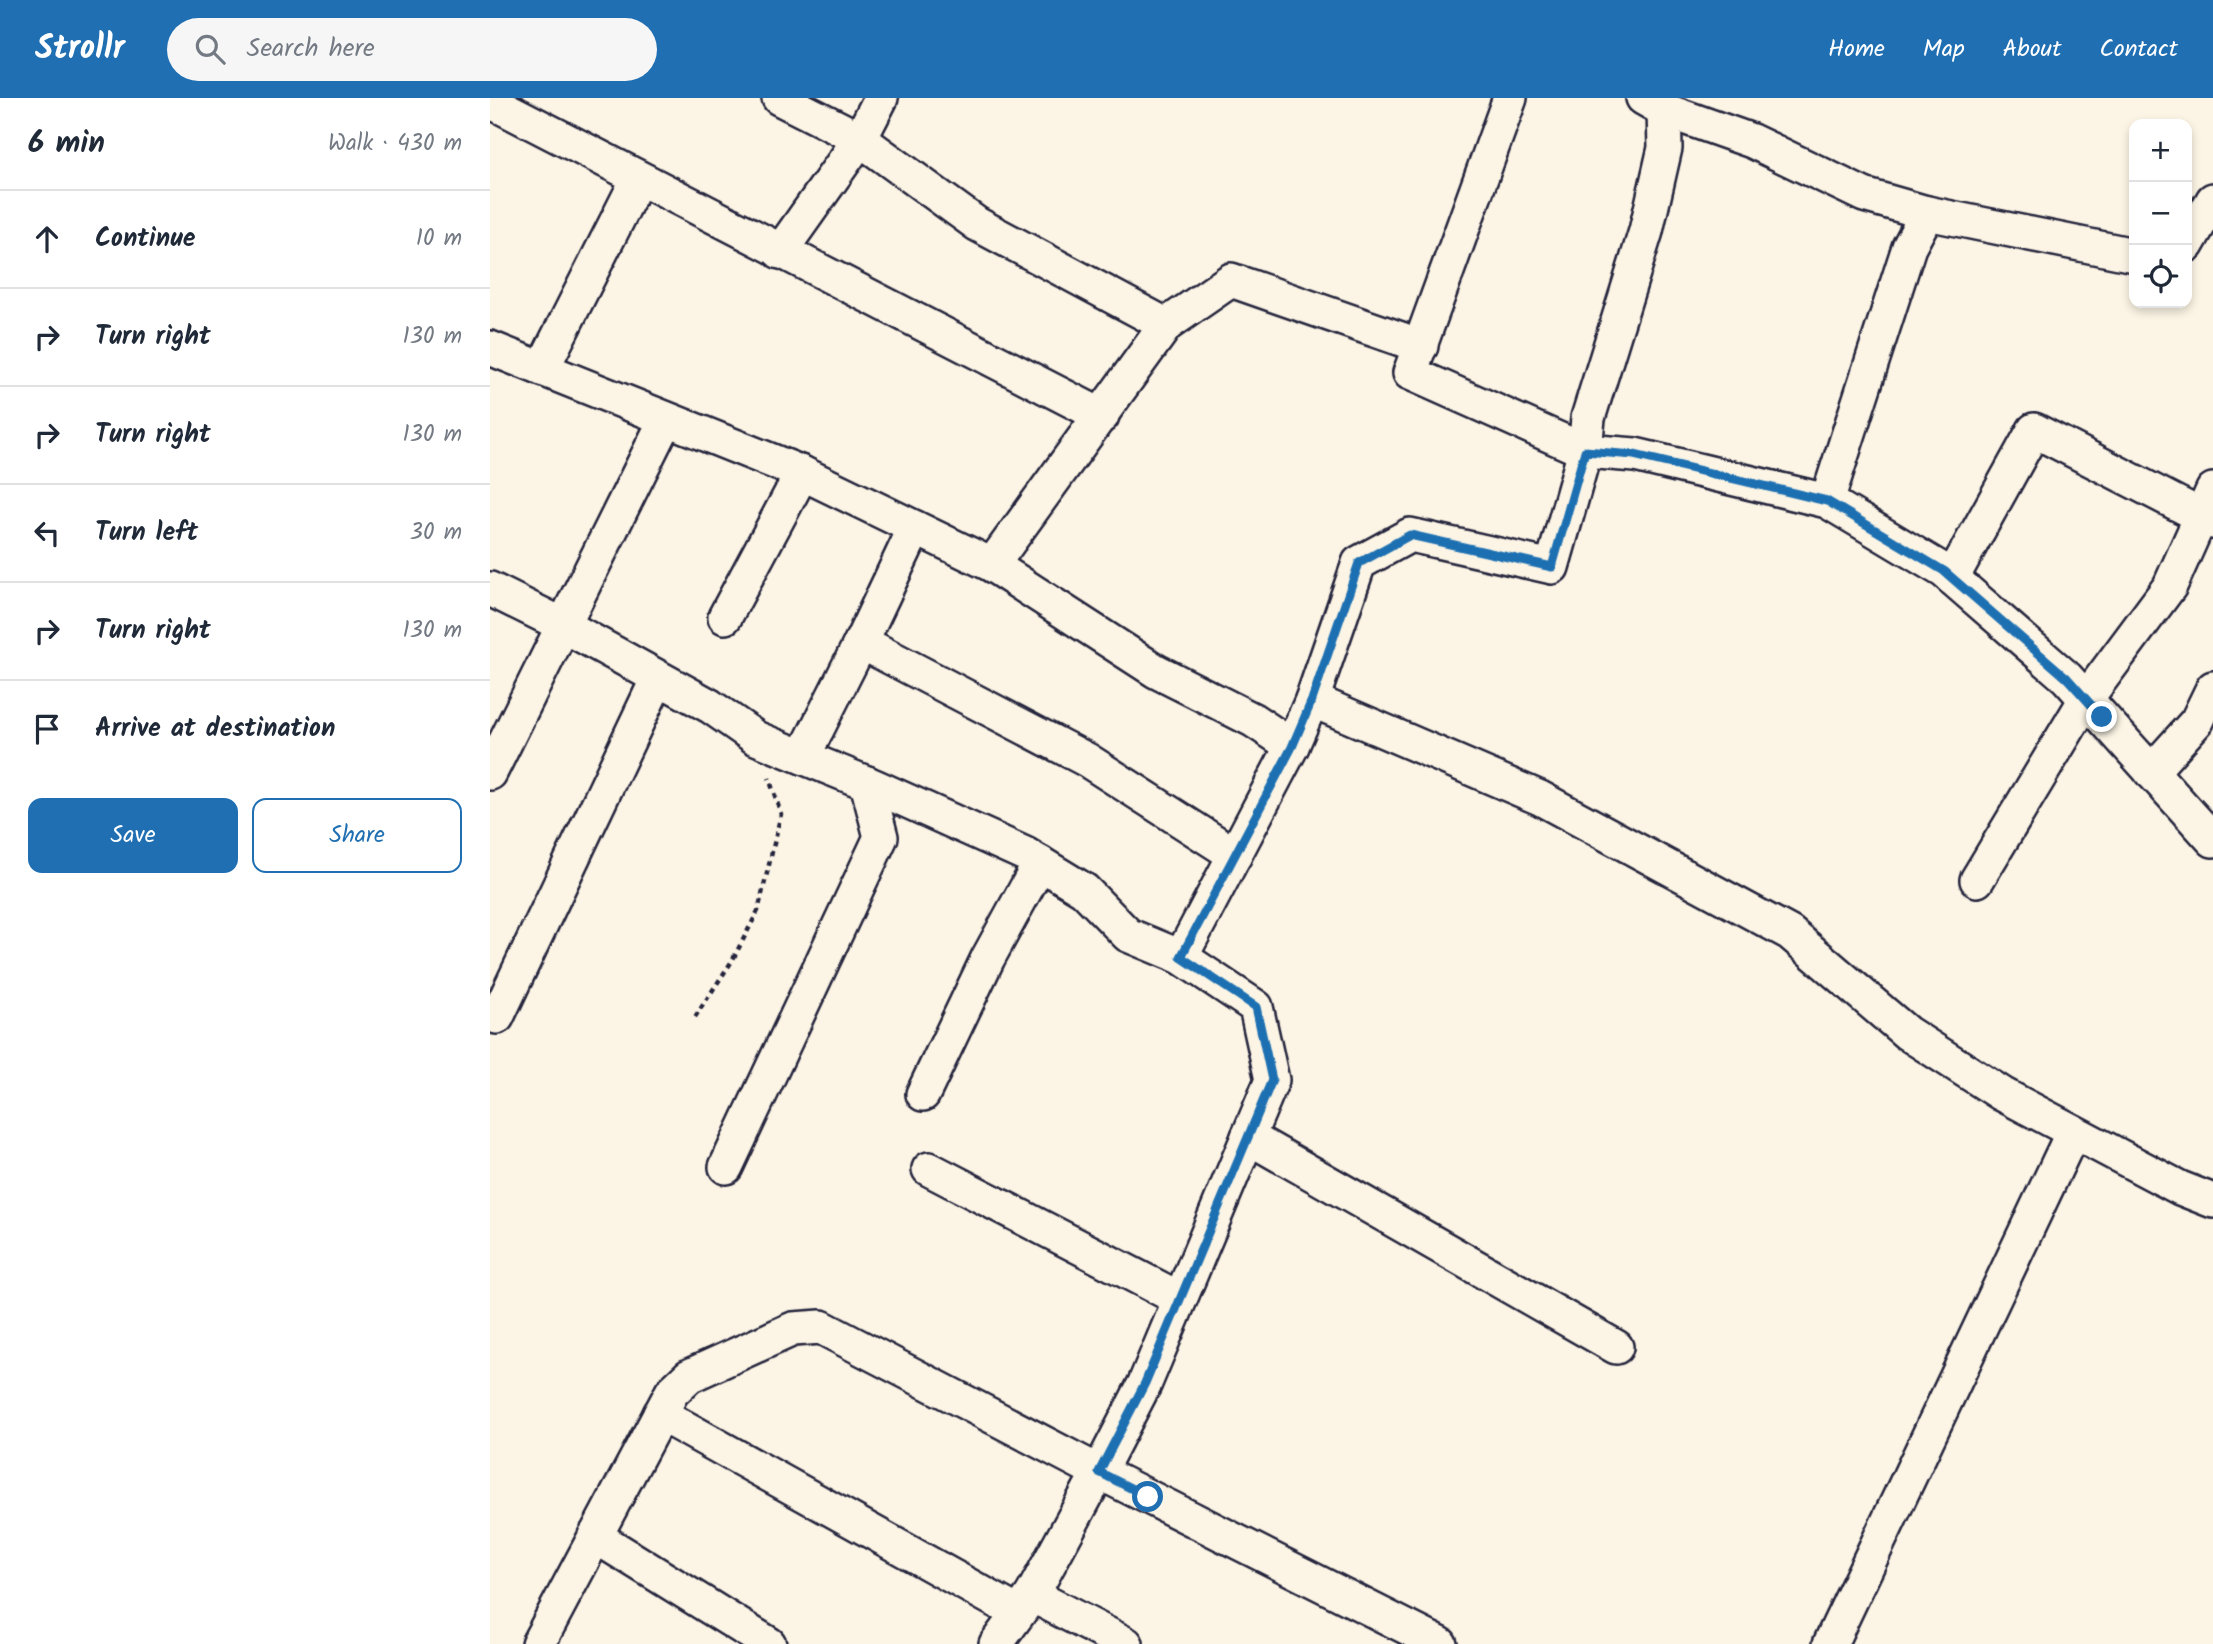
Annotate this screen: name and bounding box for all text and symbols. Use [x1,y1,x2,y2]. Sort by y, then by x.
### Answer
search box [167,18,657,81]
text: Strollr [35,23,125,76]
text: Search here [247,28,375,70]
icon: search [191,30,229,68]
text: Home [1828,30,1885,69]
text: Map [1923,30,1965,69]
text: About [2003,30,2061,69]
text: Contact [2099,30,2178,69]
map controls [2129,119,2192,308]
button: + [2129,119,2192,182]
text: 6 min [28,120,105,168]
text: Walk · 430 m [328,126,462,162]
button: − [2129,182,2192,245]
text: Continue [95,218,196,260]
icon: ahead [28,220,66,258]
text: 10 m [416,221,462,257]
button: locate [2129,245,2192,308]
text: Turn right [95,316,211,358]
icon: right [28,318,66,356]
text: 130 m [403,319,462,355]
text: Turn right [95,414,211,456]
icon: right [28,416,66,454]
text: 130 m [403,417,462,453]
text: Turn left [95,512,198,554]
icon: left [28,514,66,552]
text: 30 m [410,515,462,551]
text: Turn right [95,610,211,652]
icon: right [28,612,66,650]
text: 130 m [403,613,462,649]
route end [2086,701,2117,732]
text: Arrive at destination [95,708,335,750]
icon: arrive [28,710,66,748]
button: Save [28,798,238,873]
button: Share [252,798,462,873]
route start [1132,1481,1163,1512]

